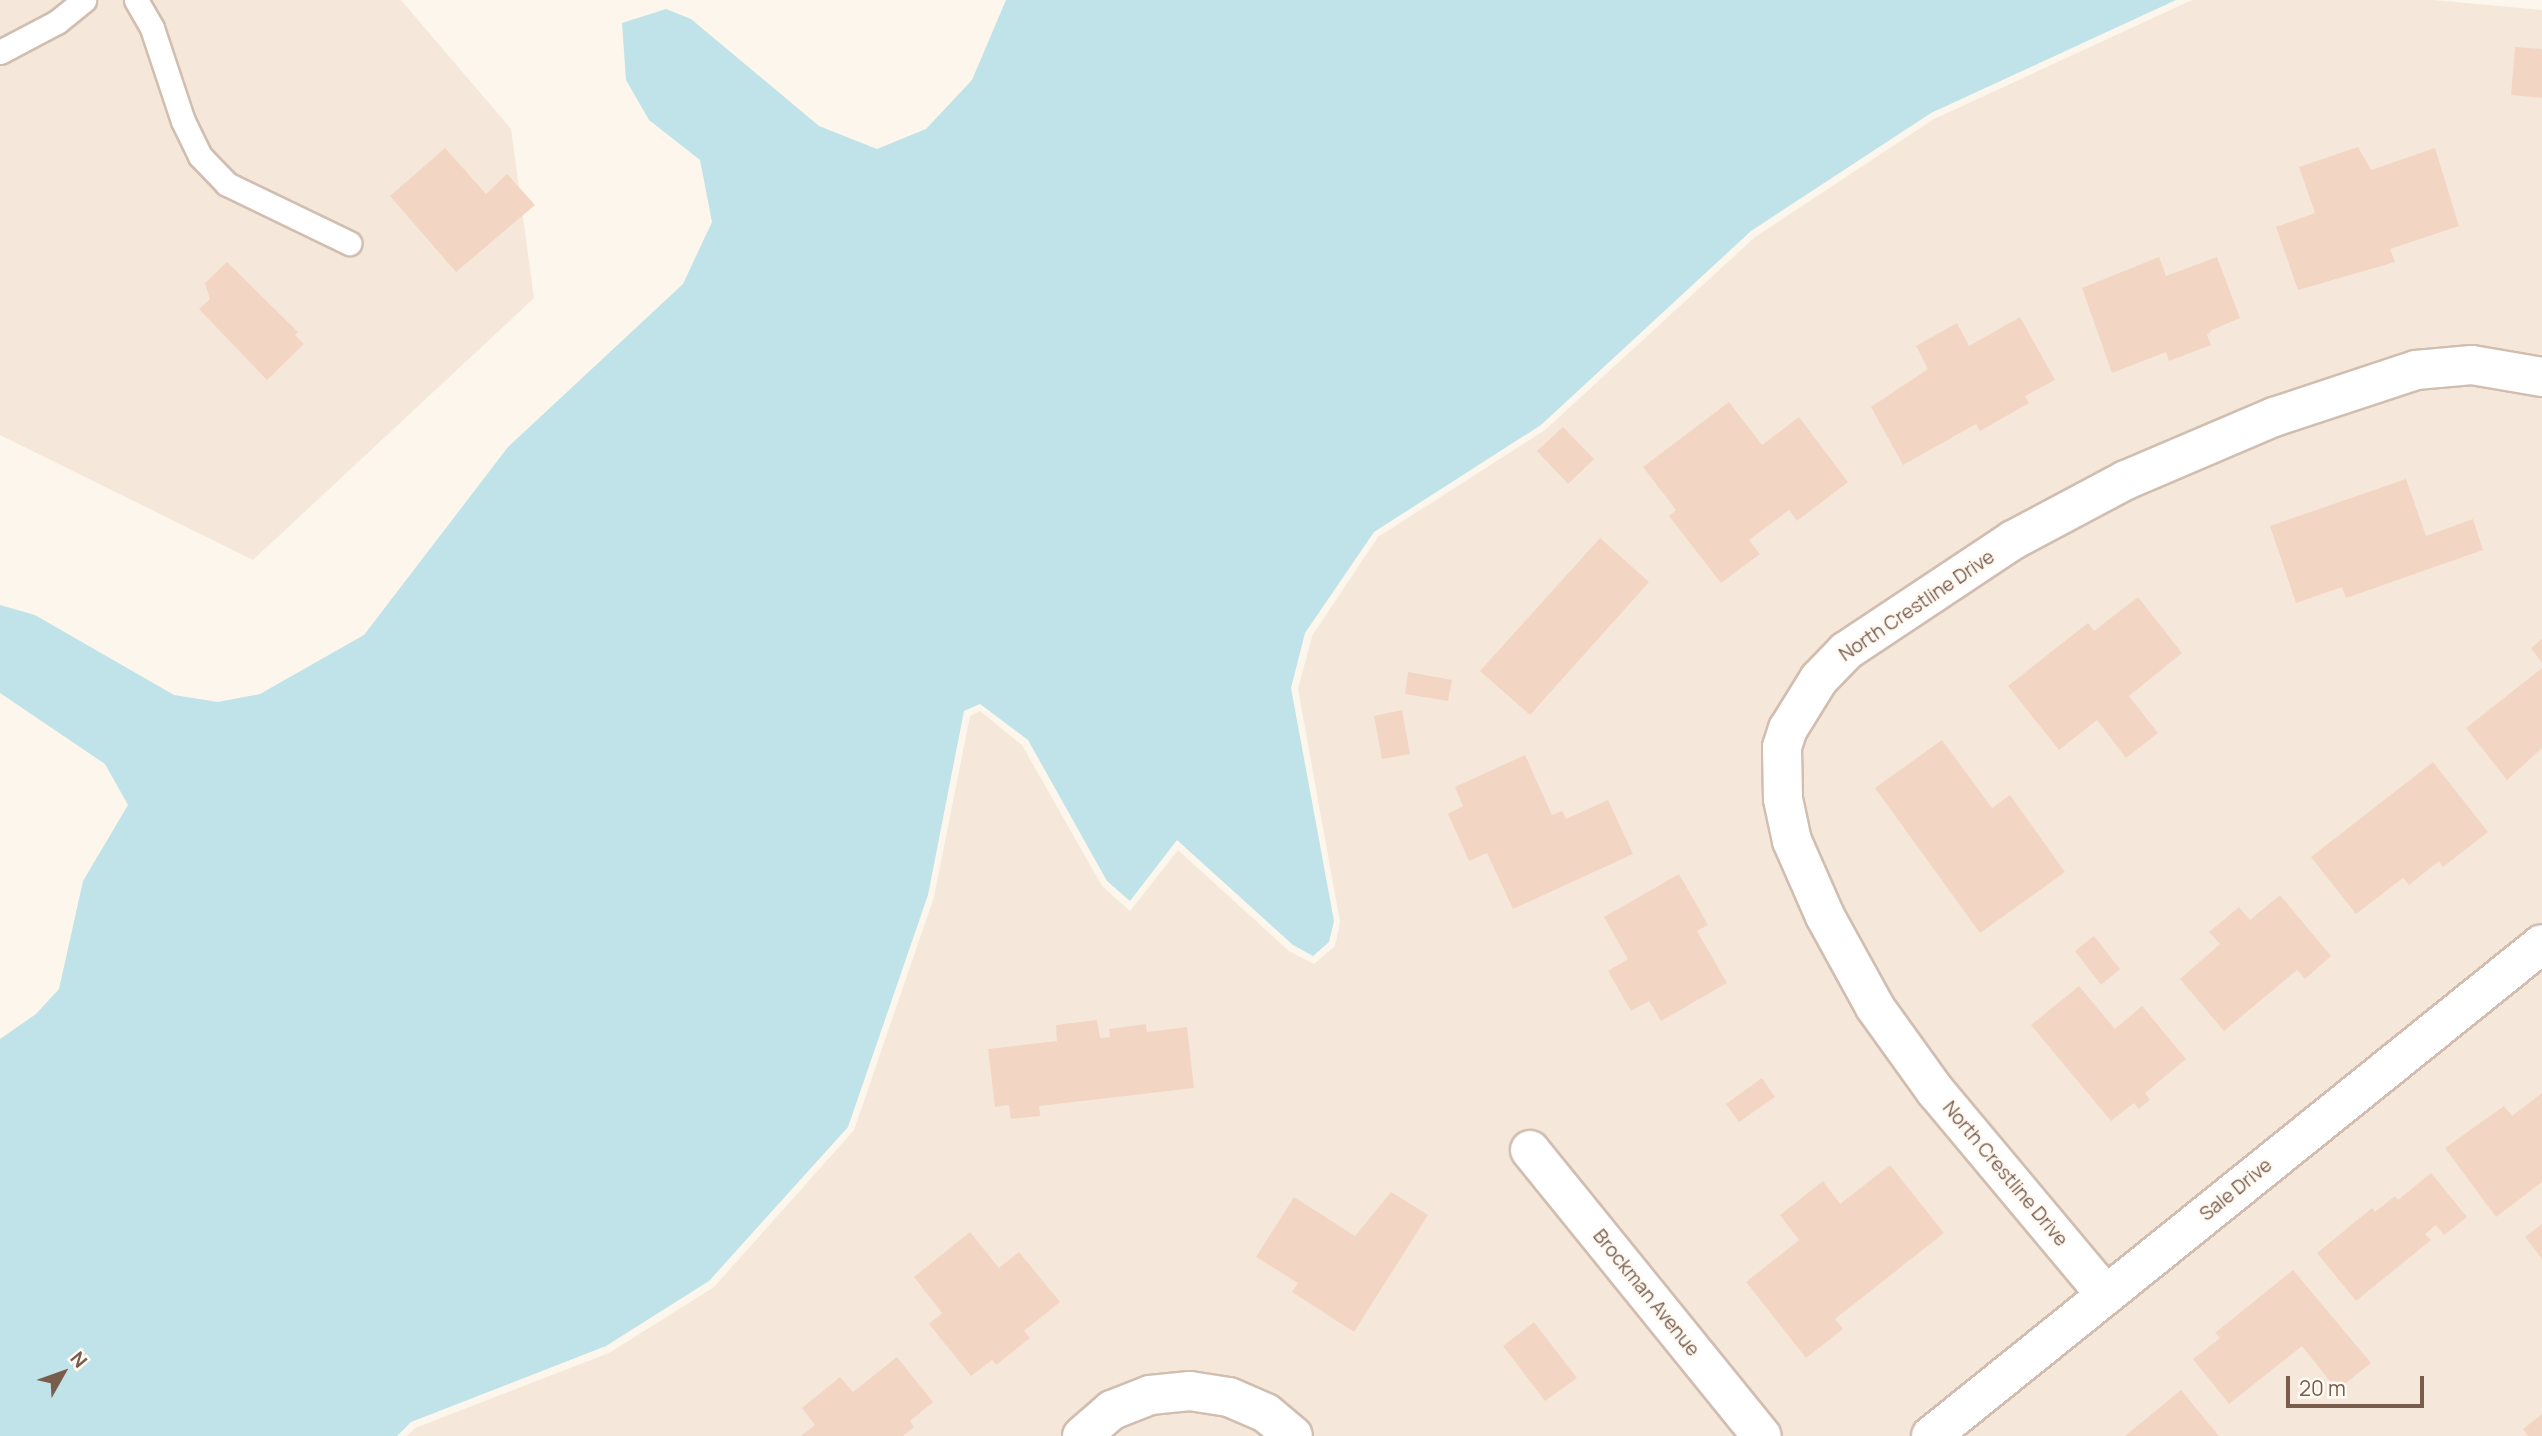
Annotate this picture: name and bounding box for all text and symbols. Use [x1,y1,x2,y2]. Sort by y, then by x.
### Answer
street label: North Crestline Drive [1835,546,1999,666]
street label: North Crestline Drive [1938,1097,2072,1251]
street label: Sale Drive [2195,1154,2277,1226]
street label: Brockman Avenue [1588,1225,1704,1361]
north arrow [28,1338,98,1408]
text: N [65,1346,93,1373]
scale bar [2290,1362,2428,1406]
text: 20 m [2299,1374,2346,1402]

